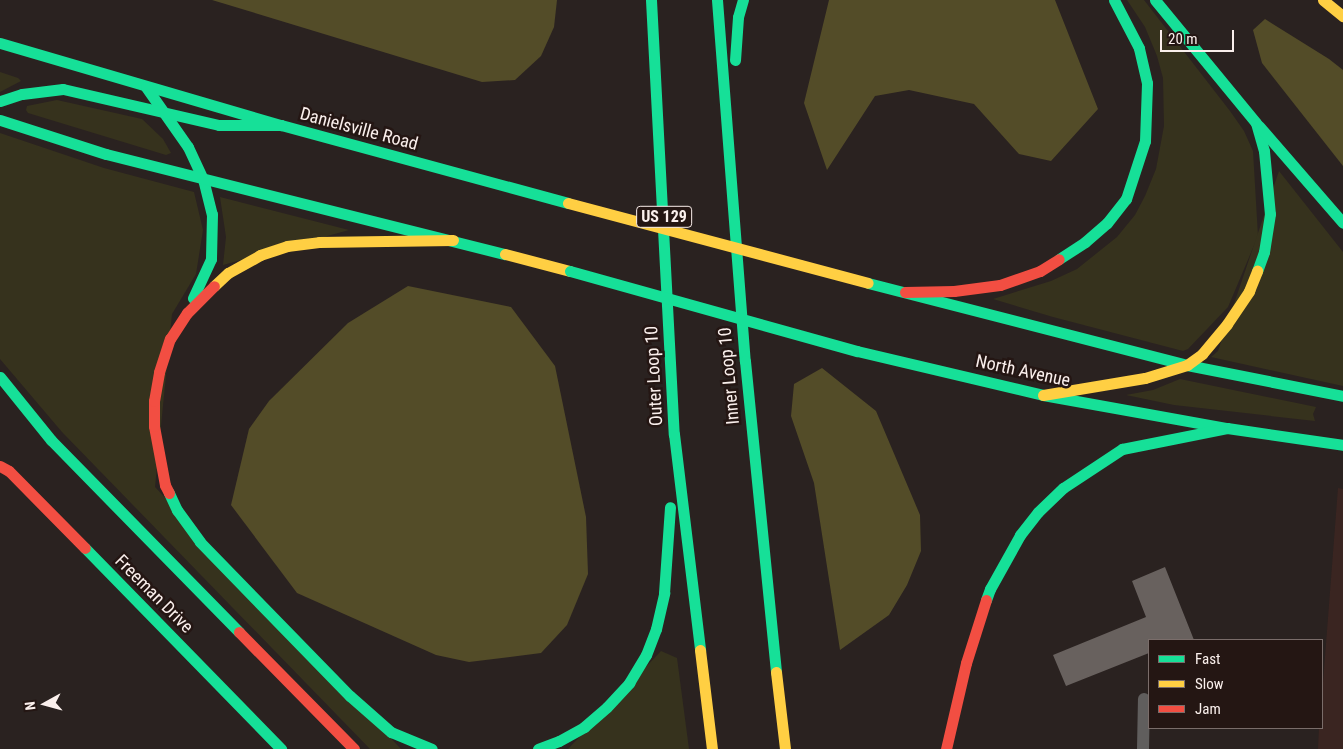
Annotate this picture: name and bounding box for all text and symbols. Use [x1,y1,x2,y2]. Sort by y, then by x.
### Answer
scale bar [1163,20,1237,52]
text: 20 m [1168,30,1198,48]
street label: Danielsville Road [298,103,420,155]
road number: US 129 [635,203,693,230]
street label: Outer Loop 10 [641,325,667,427]
street label: Inner Loop 10 [714,327,744,425]
street label: North Avenue [974,350,1072,392]
street label: Freeman Drive [110,550,198,638]
legend [1148,639,1323,729]
text: Fast [1195,650,1220,668]
text: Slow [1195,675,1224,693]
north arrow [20,679,70,729]
text: Jam [1195,700,1221,718]
text: N [22,701,39,711]

